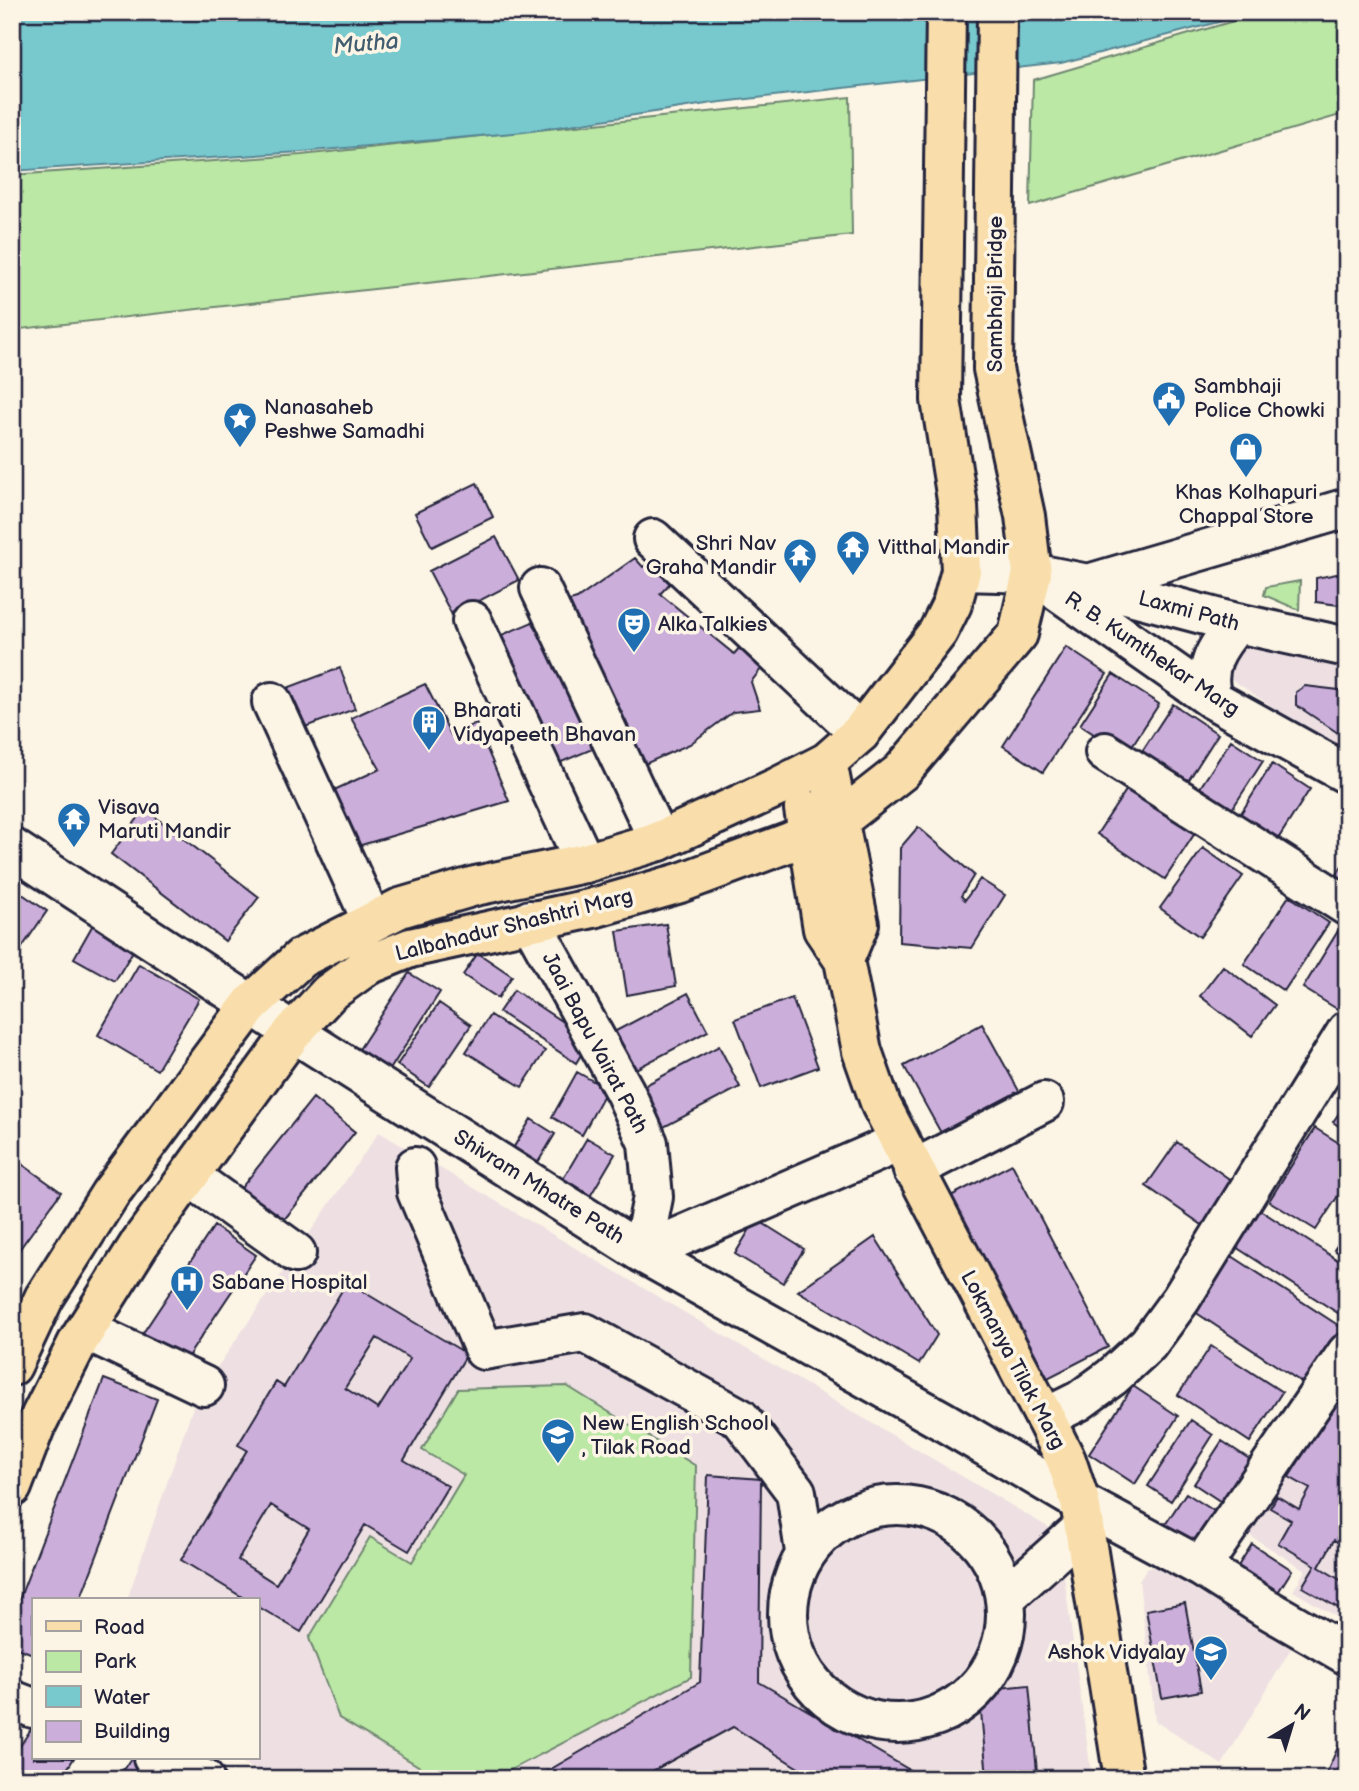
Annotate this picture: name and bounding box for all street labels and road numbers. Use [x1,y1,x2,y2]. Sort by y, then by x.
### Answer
street label: Sambhaji Bridge [983,216,1008,372]
street label: R. B. Kumthekar Marg [1060,586,1244,722]
street label: Laxmi Path [1136,586,1242,636]
street label: Lalbahadur Shashtri Marg [393,883,635,967]
street label: Jaai Bapu Vairat Path [537,948,653,1138]
street label: Shivram Mhatre Path [449,1124,629,1250]
street label: Lokmanya Tilak Marg [955,1266,1071,1454]

